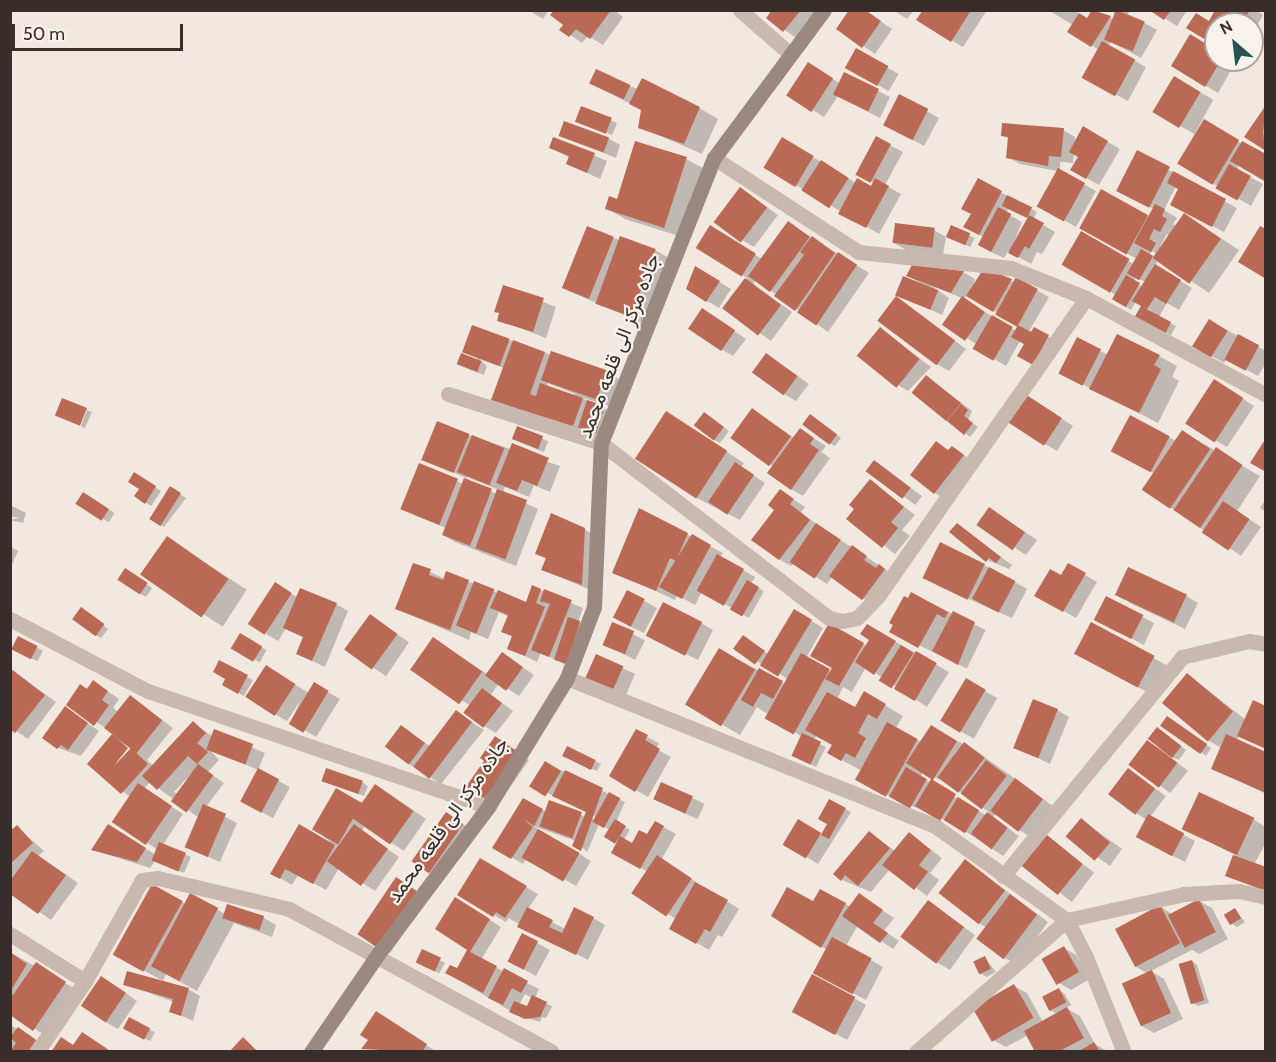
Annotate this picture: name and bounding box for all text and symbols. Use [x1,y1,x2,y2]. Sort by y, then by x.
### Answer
scale bar [15,12,186,50]
north arrow [1204,12,1264,72]
text: N [1217,16,1236,38]
text: 50 m [23,23,65,45]
street label: جاده مرکز الی قلعه محمد [573,250,665,442]
street label: جاده مرکز الی قلعه محمد [382,733,514,907]

